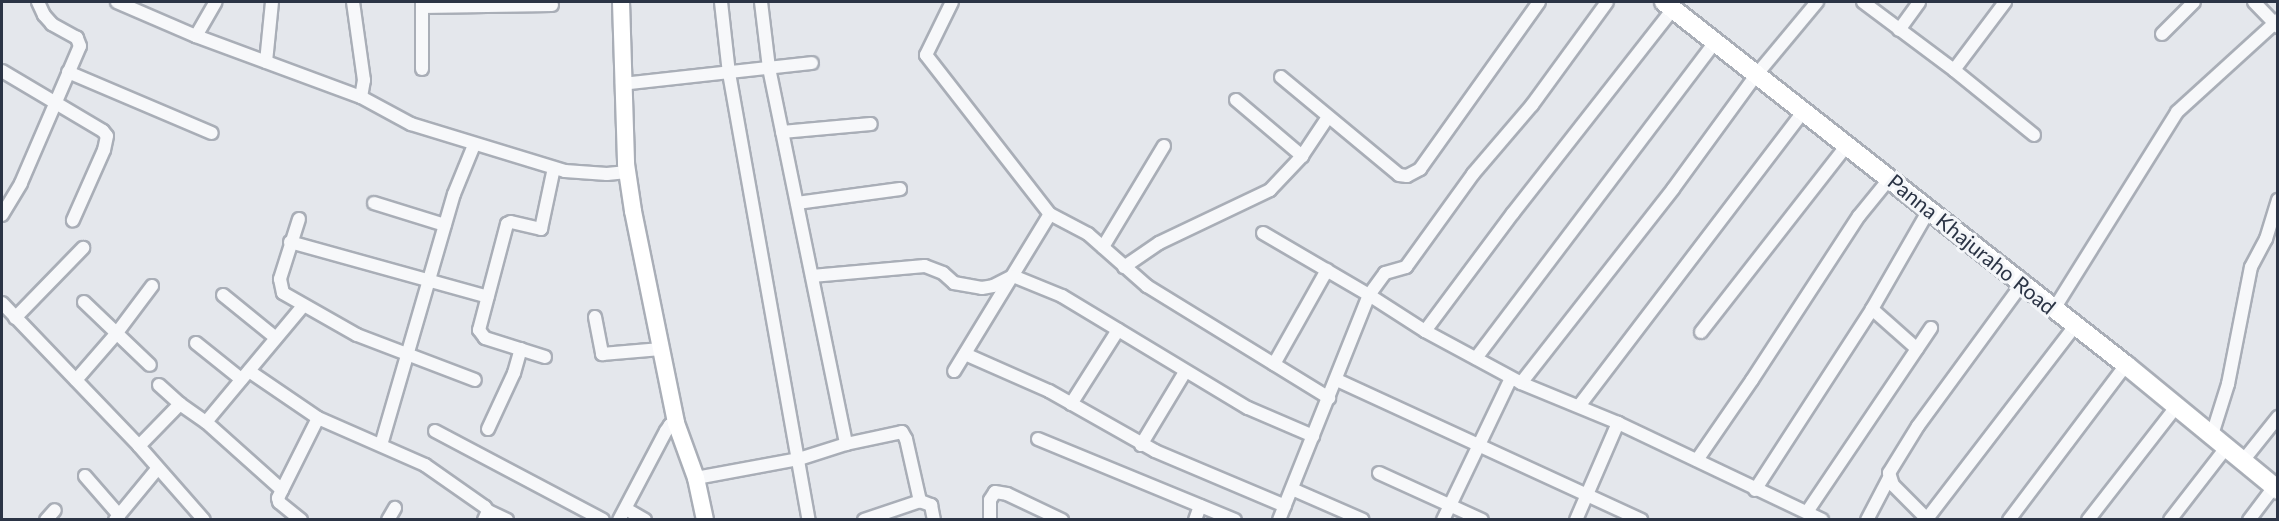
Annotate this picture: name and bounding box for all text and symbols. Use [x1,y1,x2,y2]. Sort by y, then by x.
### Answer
street label: Panna Khajuraho Road [1883,169,2061,319]

